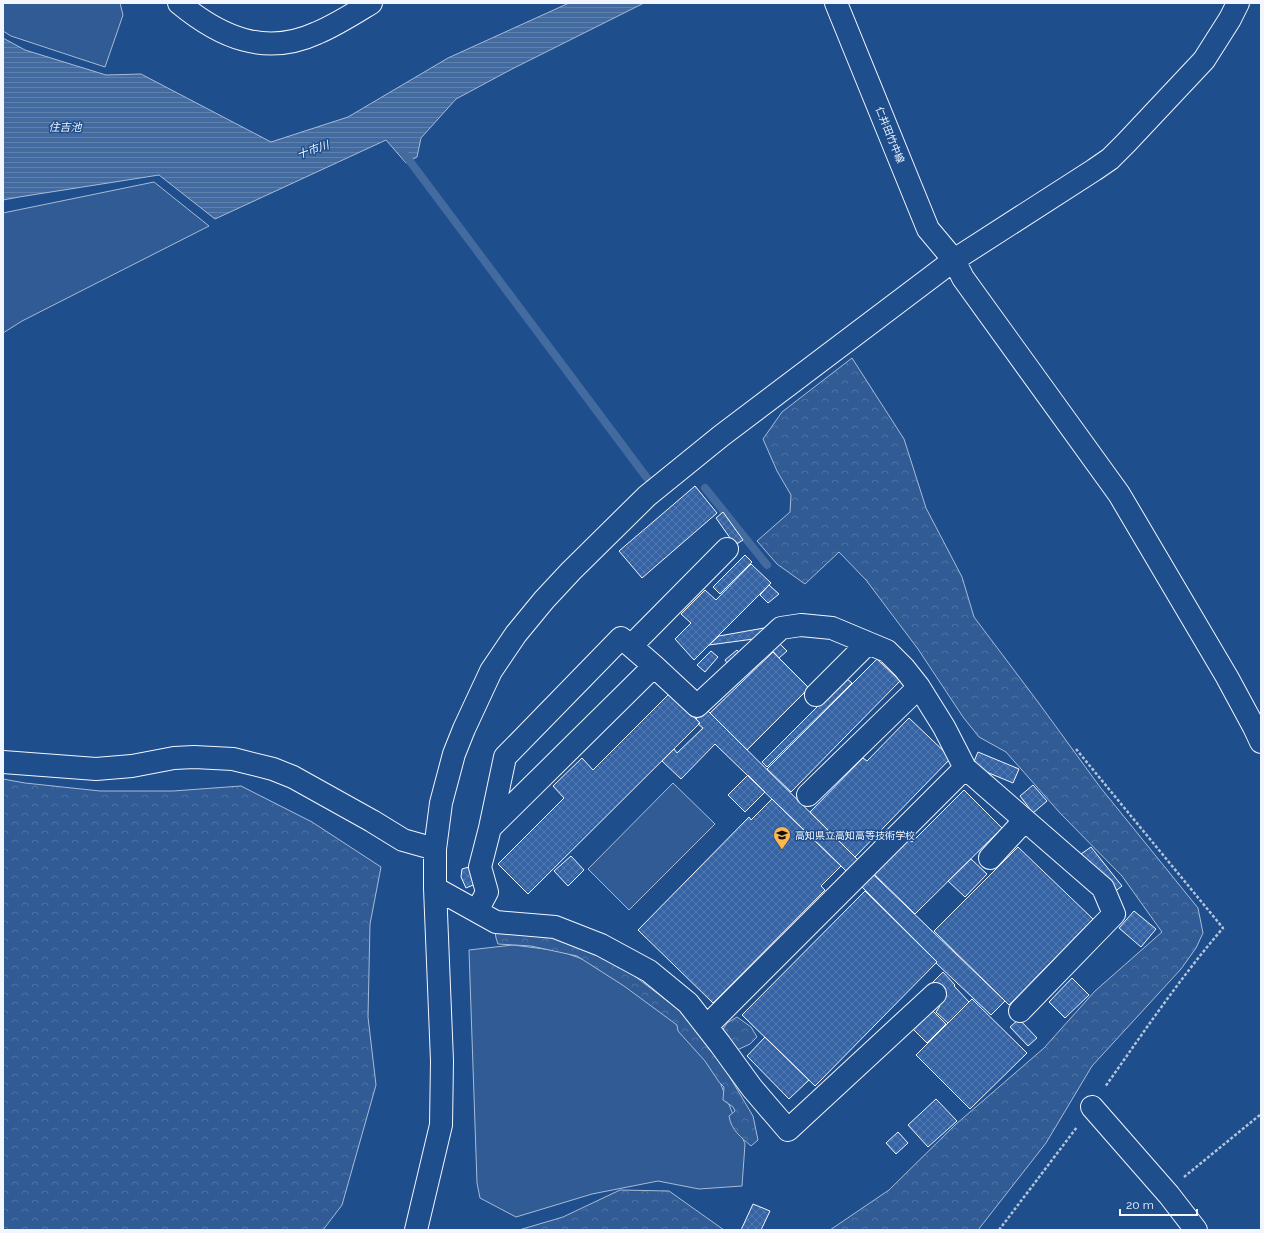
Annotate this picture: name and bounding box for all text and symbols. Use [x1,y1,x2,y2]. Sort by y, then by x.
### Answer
street label: 仁井田竹中線 [874,105,906,165]
water label: 住吉池 [49,121,82,134]
water label: 十市川 [295,138,332,162]
school or university icon: 高知県立高知高等技術学校 [772,825,792,850]
place label: 高知県立高知高等技術学校 [795,830,915,841]
scale bar [1120,1191,1197,1217]
text: 20 m [1126,1198,1154,1212]

